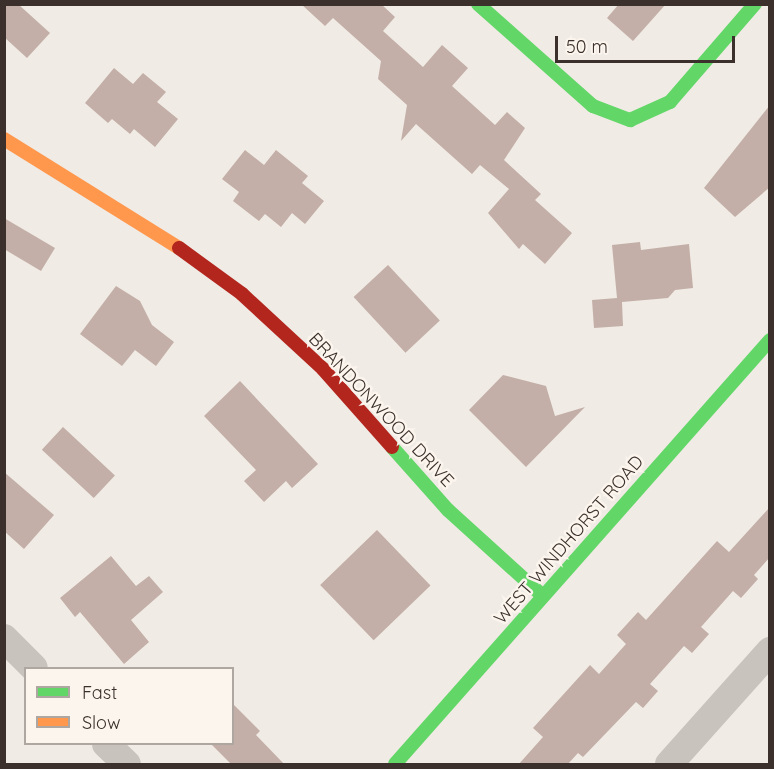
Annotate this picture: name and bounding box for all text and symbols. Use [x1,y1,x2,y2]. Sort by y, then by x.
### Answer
scale bar [558,24,738,62]
text: 50 m [566,35,608,58]
street label: BRANDONWOOD DRIVE [304,328,458,492]
street label: WEST WINDHORST ROAD [490,451,648,629]
legend [24,667,234,745]
text: Fast [82,681,117,704]
text: Slow [82,711,120,734]

